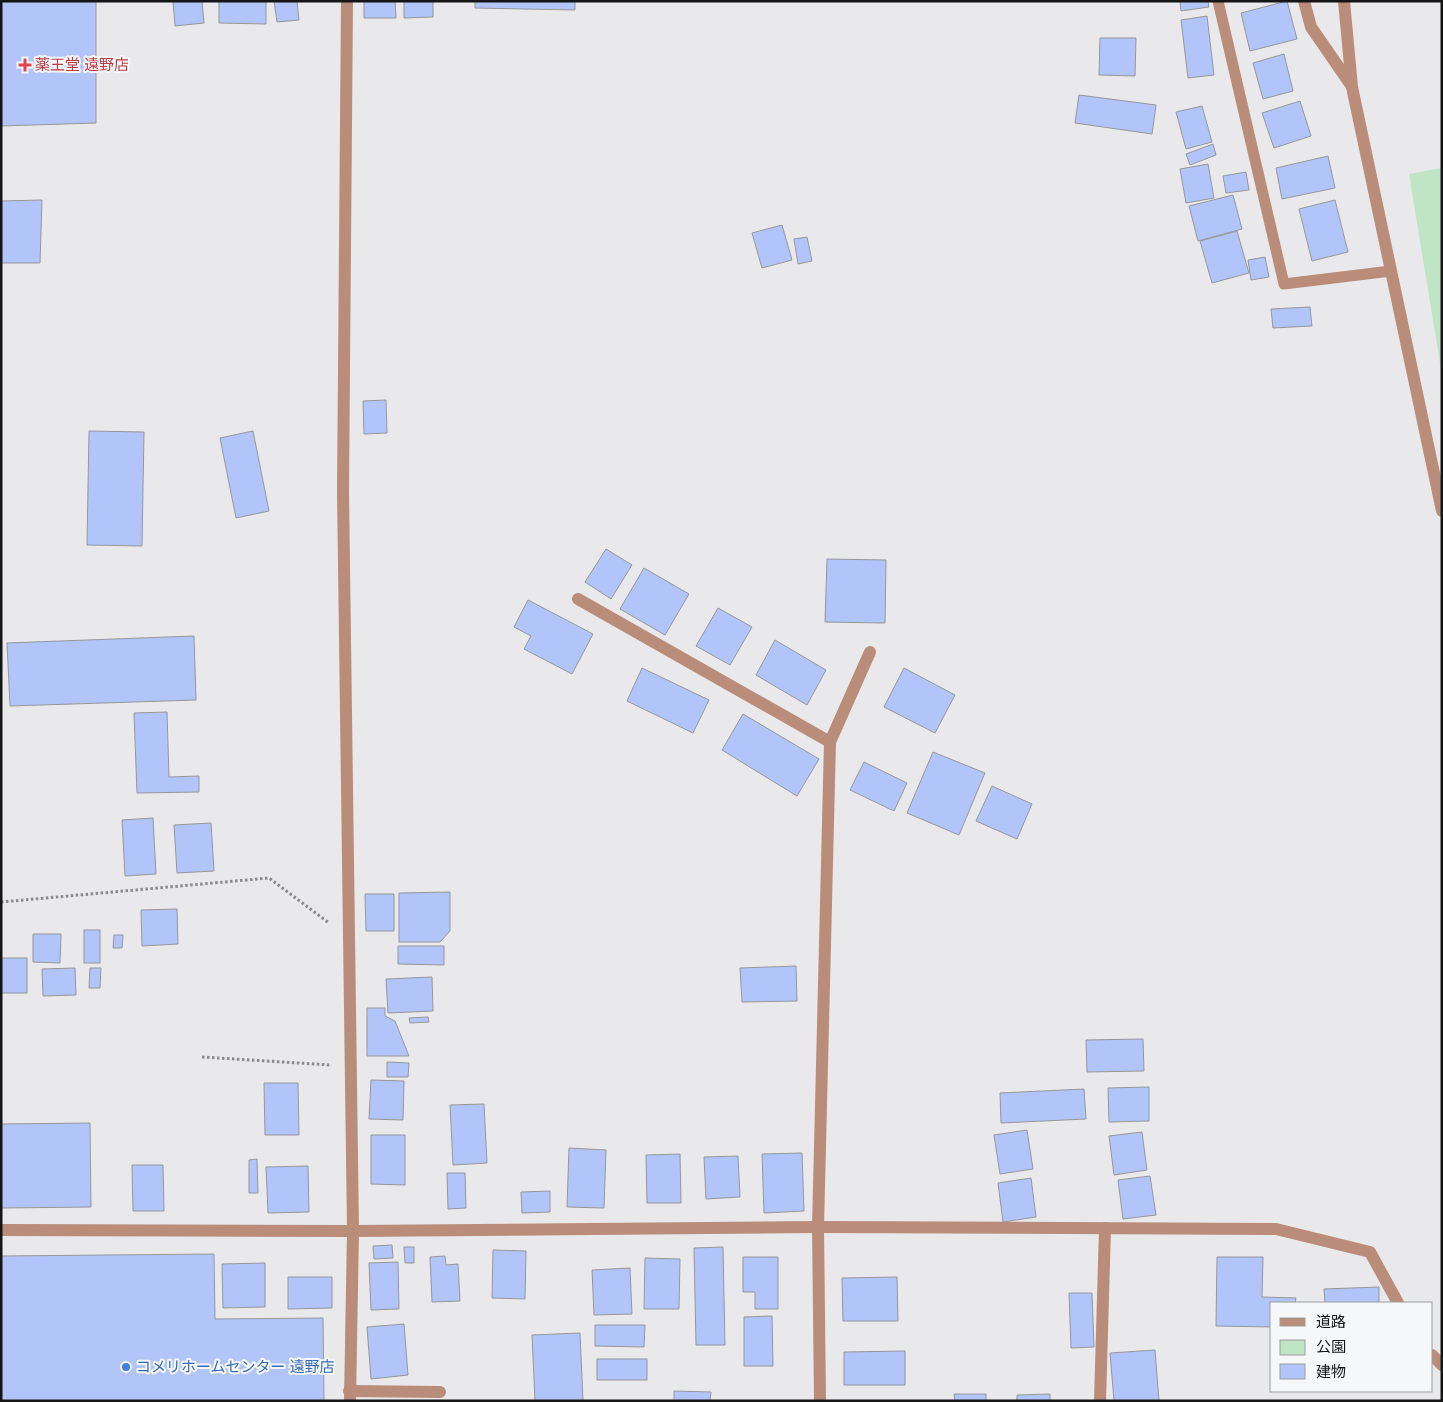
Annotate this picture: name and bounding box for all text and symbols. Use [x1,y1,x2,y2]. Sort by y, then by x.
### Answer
place label: 薬王堂 遠野店 [35,56,129,74]
marker: 薬王堂 遠野店 [19,59,31,71]
legend [1270,1302,1433,1392]
text: 道路 [1316,1313,1346,1331]
text: 公園 [1316,1338,1346,1356]
place label: コメリホームセンター 遠野店 [136,1358,334,1376]
marker: コメリホームセンター 遠野店 [120,1361,132,1373]
text: 建物 [1316,1363,1346,1381]

